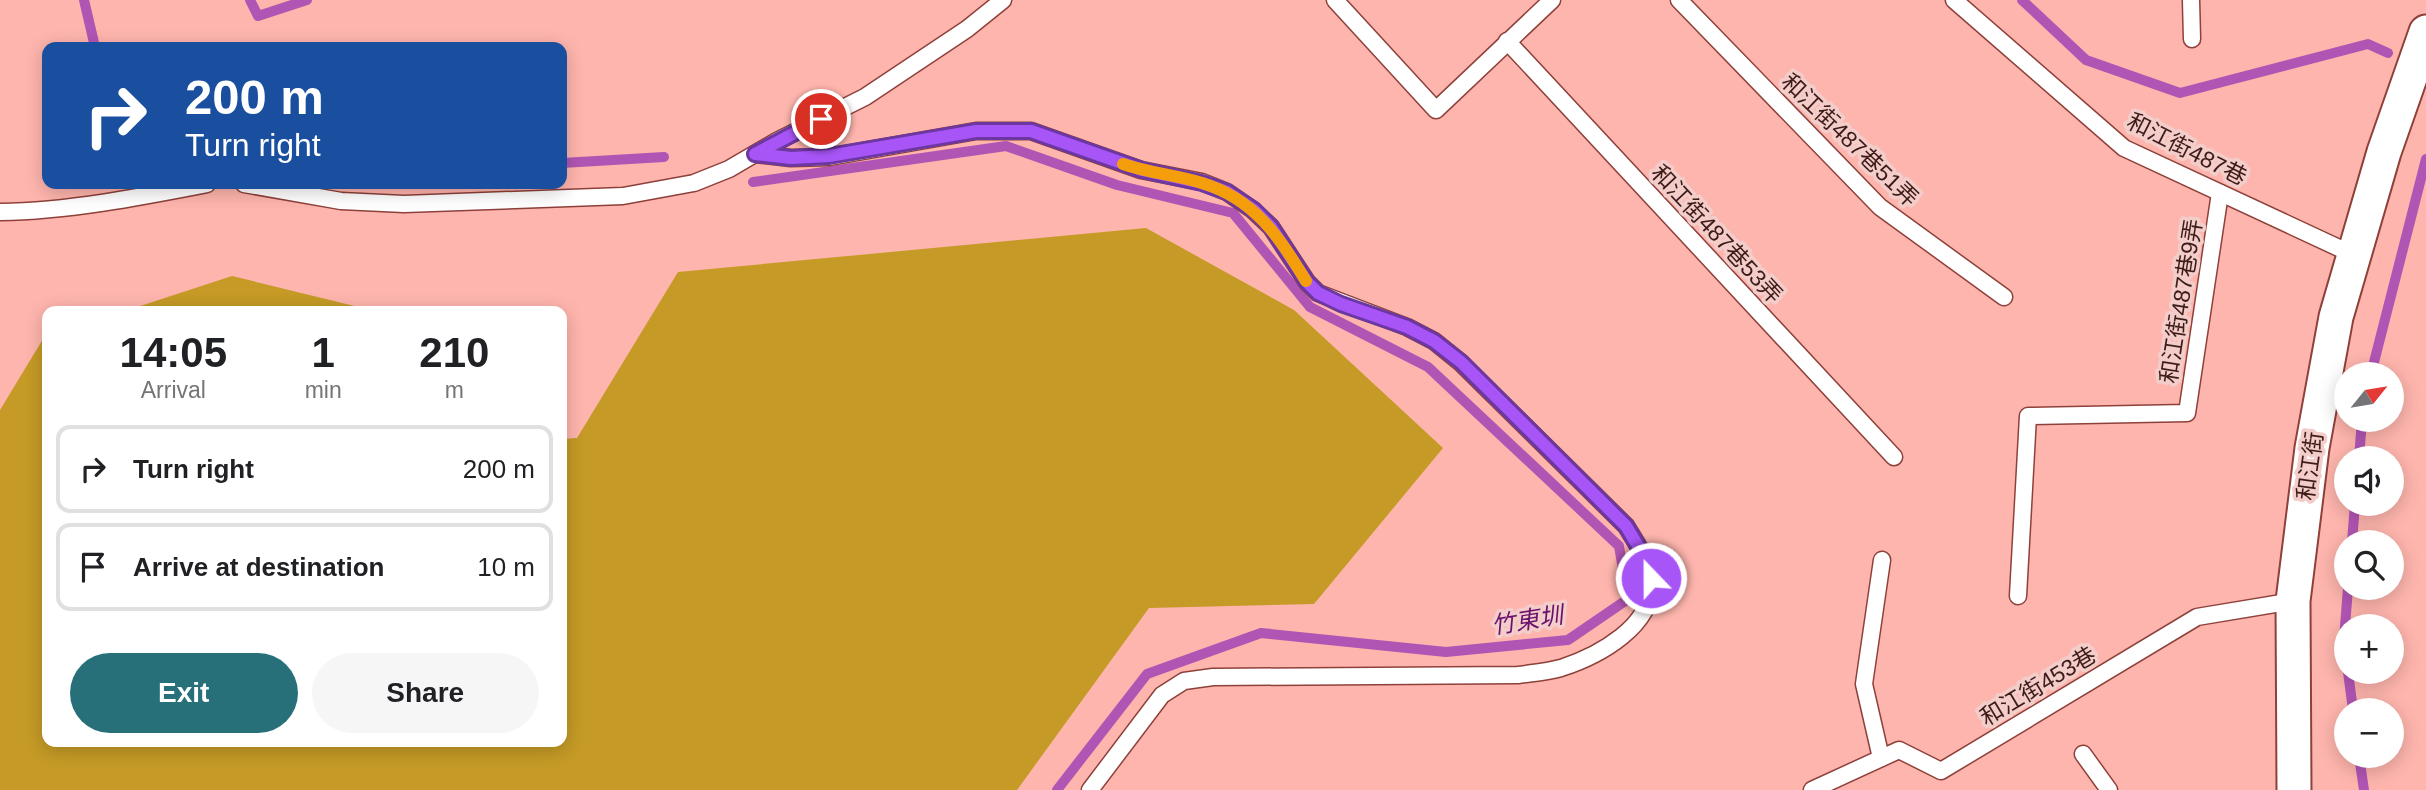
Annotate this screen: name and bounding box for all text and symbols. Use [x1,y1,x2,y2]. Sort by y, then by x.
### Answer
street label: 和江街487巷51弄 [1777,68,1923,212]
icon: right [70,70,161,161]
text: 200 m [185,70,324,124]
pin [791,89,851,149]
icon: arrive [802,100,840,138]
street label: 和江街487巷 [2123,108,2251,190]
text: Turn right [185,127,321,163]
street label: 和江街487巷53弄 [1646,160,1788,308]
street label: 和江街487巷9弄 [2155,217,2207,385]
text: 14:05 [120,329,227,376]
text: 1 [311,329,335,376]
text: 210 [419,329,489,376]
north arrow [2334,362,2404,432]
map controls [2334,362,2404,768]
text: Arrival [141,377,206,403]
text: min [305,377,342,403]
text: m [445,377,464,403]
street label: 和江街 [2292,430,2328,502]
button: sound [2334,446,2404,516]
icon: right [74,450,112,488]
text: Turn right [133,454,254,484]
text: 200 m [463,454,535,484]
button: search [2334,530,2404,600]
position arrow [1614,541,1688,615]
icon: arrive [74,548,112,586]
text: Arrive at destination [133,552,384,582]
text: 10 m [477,552,535,582]
water label: 竹東圳 [1489,601,1568,639]
button: + [2334,614,2404,684]
street label: 和江街453巷 [1975,641,2101,731]
button: Exit [70,653,298,733]
button: Share [312,653,539,733]
button: − [2334,698,2404,768]

